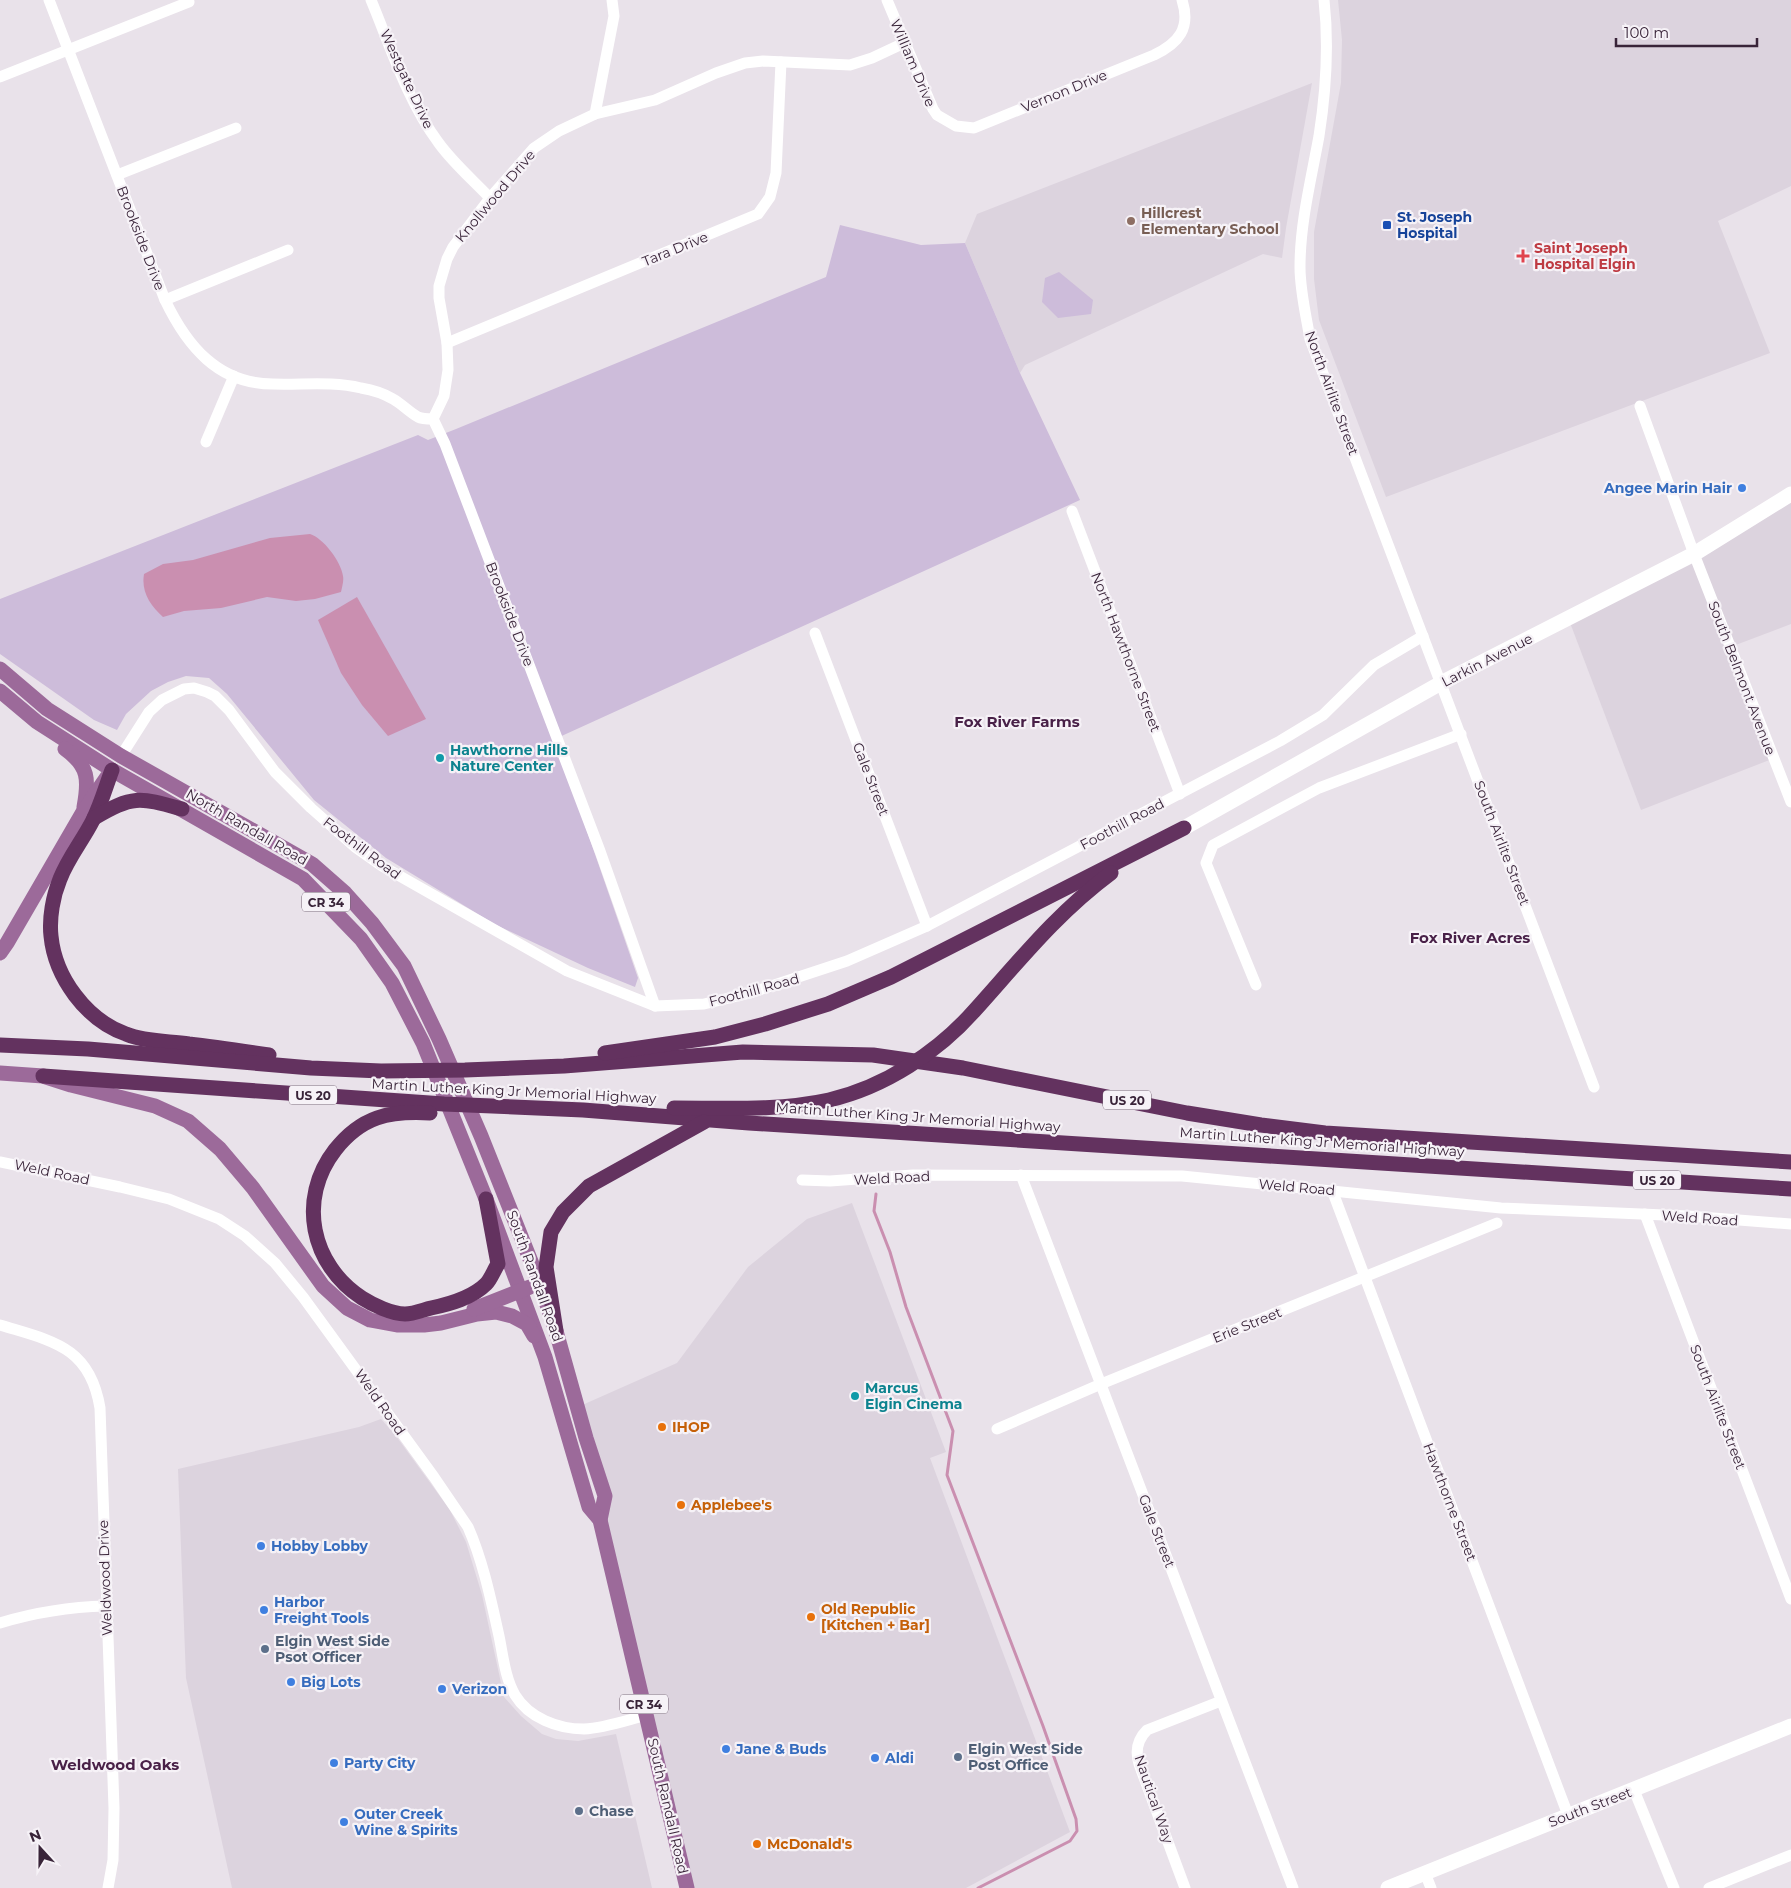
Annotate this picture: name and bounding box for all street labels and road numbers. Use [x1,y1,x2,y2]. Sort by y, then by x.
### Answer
street label: William Drive [886,16,940,110]
street label: Westgate Drive [376,26,438,132]
street label: Vernon Drive [1018,66,1110,116]
street label: Knollwood Drive [451,146,539,246]
street label: Brookside Drive [113,183,169,293]
street label: Tara Drive [639,228,711,270]
street label: North Airlite Street [1301,328,1363,458]
street label: Brookside Drive [482,559,538,669]
street label: North Hawthorne Street [1087,569,1165,735]
street label: South Belmont Avenue [1704,598,1780,758]
street label: Larkin Avenue [1438,629,1536,691]
street label: Gale Street [849,740,893,819]
street label: South Airlite Street [1470,778,1534,908]
street label: North Randall Road [183,785,311,869]
street label: Foothill Road [1077,794,1167,854]
street label: Foothill Road [319,813,405,883]
road number: CR 34 [302,892,350,912]
street label: Foothill Road [707,969,801,1011]
street label: Martin Luther King Jr Memorial Highway [371,1075,657,1107]
road number: US 20 [289,1086,337,1104]
road number: US 20 [1103,1090,1151,1110]
street label: Martin Luther King Jr Memorial Highway [775,1098,1061,1136]
street label: Martin Luther King Jr Memorial Highway [1179,1123,1465,1161]
street label: Weld Road [13,1155,91,1189]
street label: Weld Road [853,1167,931,1189]
road number: US 20 [1633,1170,1681,1190]
street label: Weld Road [1258,1175,1336,1199]
street label: Weld Road [1661,1206,1739,1230]
street label: South Randall Road [503,1208,567,1344]
street label: Erie Street [1210,1303,1285,1347]
street label: South Airlite Street [1686,1342,1750,1472]
street label: Weld Road [351,1365,409,1439]
street label: Hawthorne Street [1419,1440,1481,1564]
street label: Gale Street [1135,1492,1179,1571]
street label: Weldwood Drive [94,1520,116,1636]
road number: CR 34 [620,1695,668,1714]
street label: South Randall Road [644,1736,692,1876]
street label: Nautical Way [1130,1752,1178,1846]
street label: South Street [1546,1783,1635,1831]

